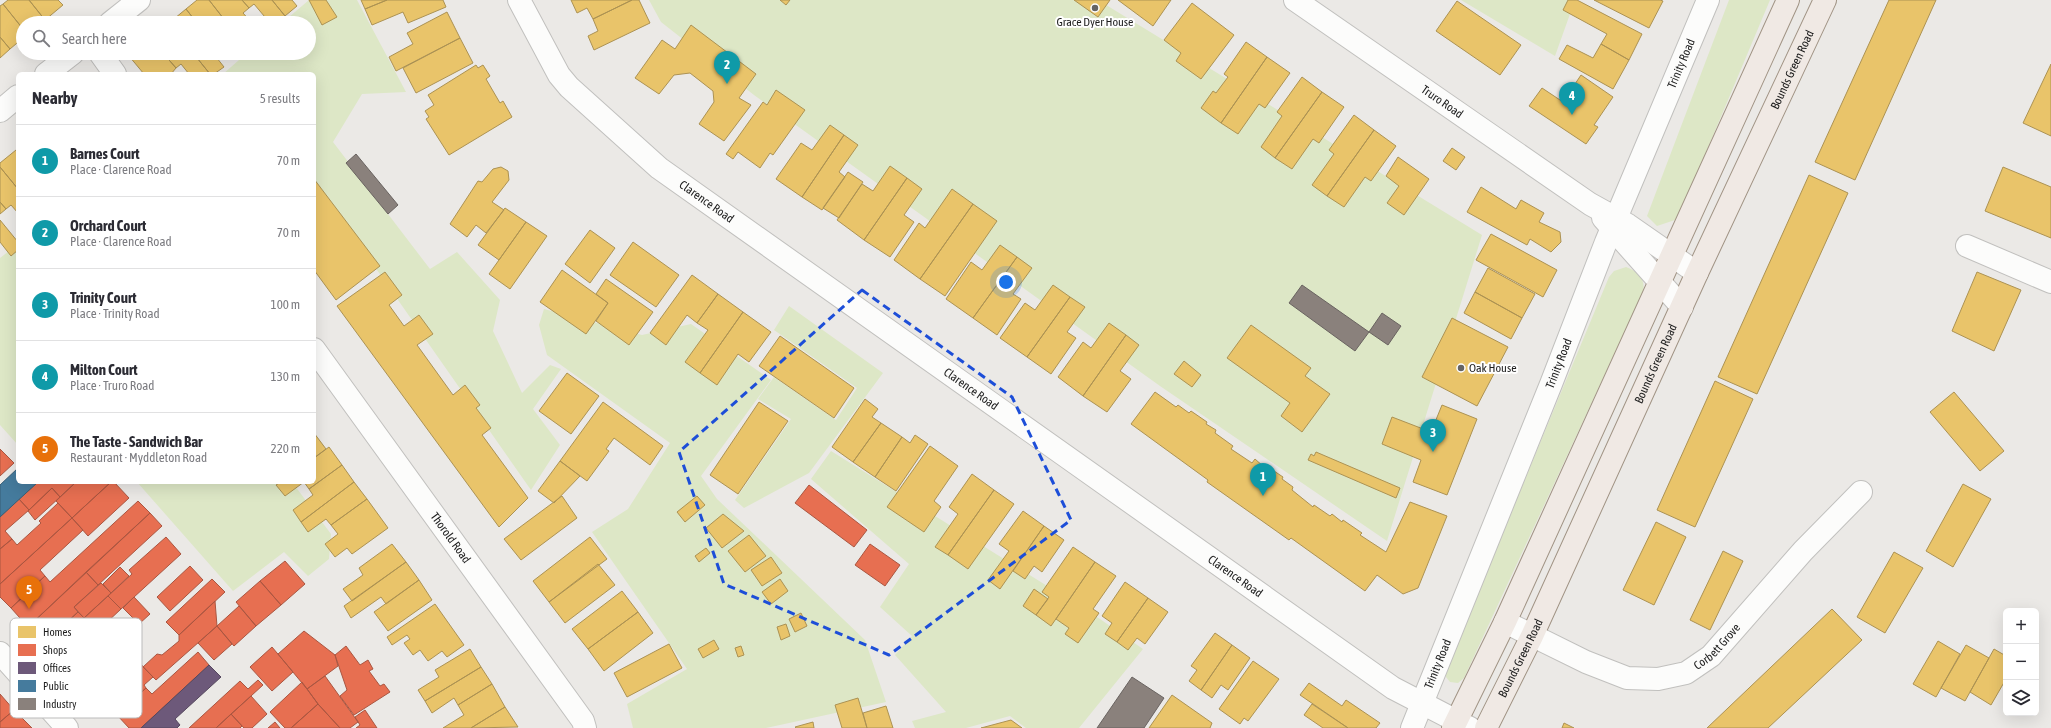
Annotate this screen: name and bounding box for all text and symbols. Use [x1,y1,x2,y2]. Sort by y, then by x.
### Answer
marker: Grace Dyer House [1090,3,1100,13]
place label: Grace Dyer House [1056,15,1134,29]
search box [16,16,316,60]
icon: search [30,27,52,49]
street label: Bounds Green Road [1768,28,1817,112]
text: Search here [62,30,127,47]
street label: Trinity Road [1665,37,1698,90]
pin: 2 [714,51,740,84]
street label: Truro Road [1419,82,1466,121]
pin: 4 [1559,82,1585,115]
text: Nearby [32,88,78,108]
text: 5 results [260,91,300,106]
text: Barnes Court [70,145,140,162]
text: 1 [42,153,48,168]
text: 70 m [277,153,300,168]
text: Place · Clarence Road [70,162,172,177]
street label: Clarence Road [677,178,737,226]
text: Orchard Court [70,217,146,234]
text: 2 [42,225,48,240]
text: 70 m [277,225,300,240]
text: Place · Clarence Road [70,234,172,249]
your location [996,272,1016,292]
text: Trinity Court [70,289,136,306]
text: 3 [42,297,48,312]
text: 100 m [271,297,300,312]
text: Place · Trinity Road [70,306,160,321]
street label: Bounds Green Road [1632,322,1680,406]
street label: Trinity Road [1543,336,1575,391]
text: Milton Court [70,361,138,378]
place label: Oak House [1469,361,1517,375]
marker: Oak House [1456,363,1466,373]
street label: Clarence Road [941,365,1001,413]
text: 4 [42,369,48,384]
text: 130 m [271,369,300,384]
text: Place · Truro Road [70,378,155,393]
pin: 3 [1420,419,1446,452]
text: The Taste - Sandwich Bar [70,433,203,450]
text: 5 [42,441,48,456]
text: 220 m [271,441,300,456]
text: Restaurant · Myddleton Road [70,450,207,465]
pin: 1 [1250,463,1276,496]
street label: Thorold Road [428,510,474,566]
street label: Clarence Road [1205,552,1265,600]
pin: 5 [16,576,42,609]
map controls [2003,608,2039,716]
button: + [2003,608,2039,644]
street label: Bounds Green Road [1495,617,1546,700]
legend [10,618,142,718]
street label: Corbett Grove [1691,621,1743,673]
text: Homes [43,626,71,638]
street label: Trinity Road [1422,637,1454,691]
text: Shops [43,644,67,656]
button: − [2003,644,2039,680]
text: Offices [43,662,71,674]
text: Public [43,680,69,692]
button: layers [2003,680,2039,716]
text: Industry [43,698,77,710]

